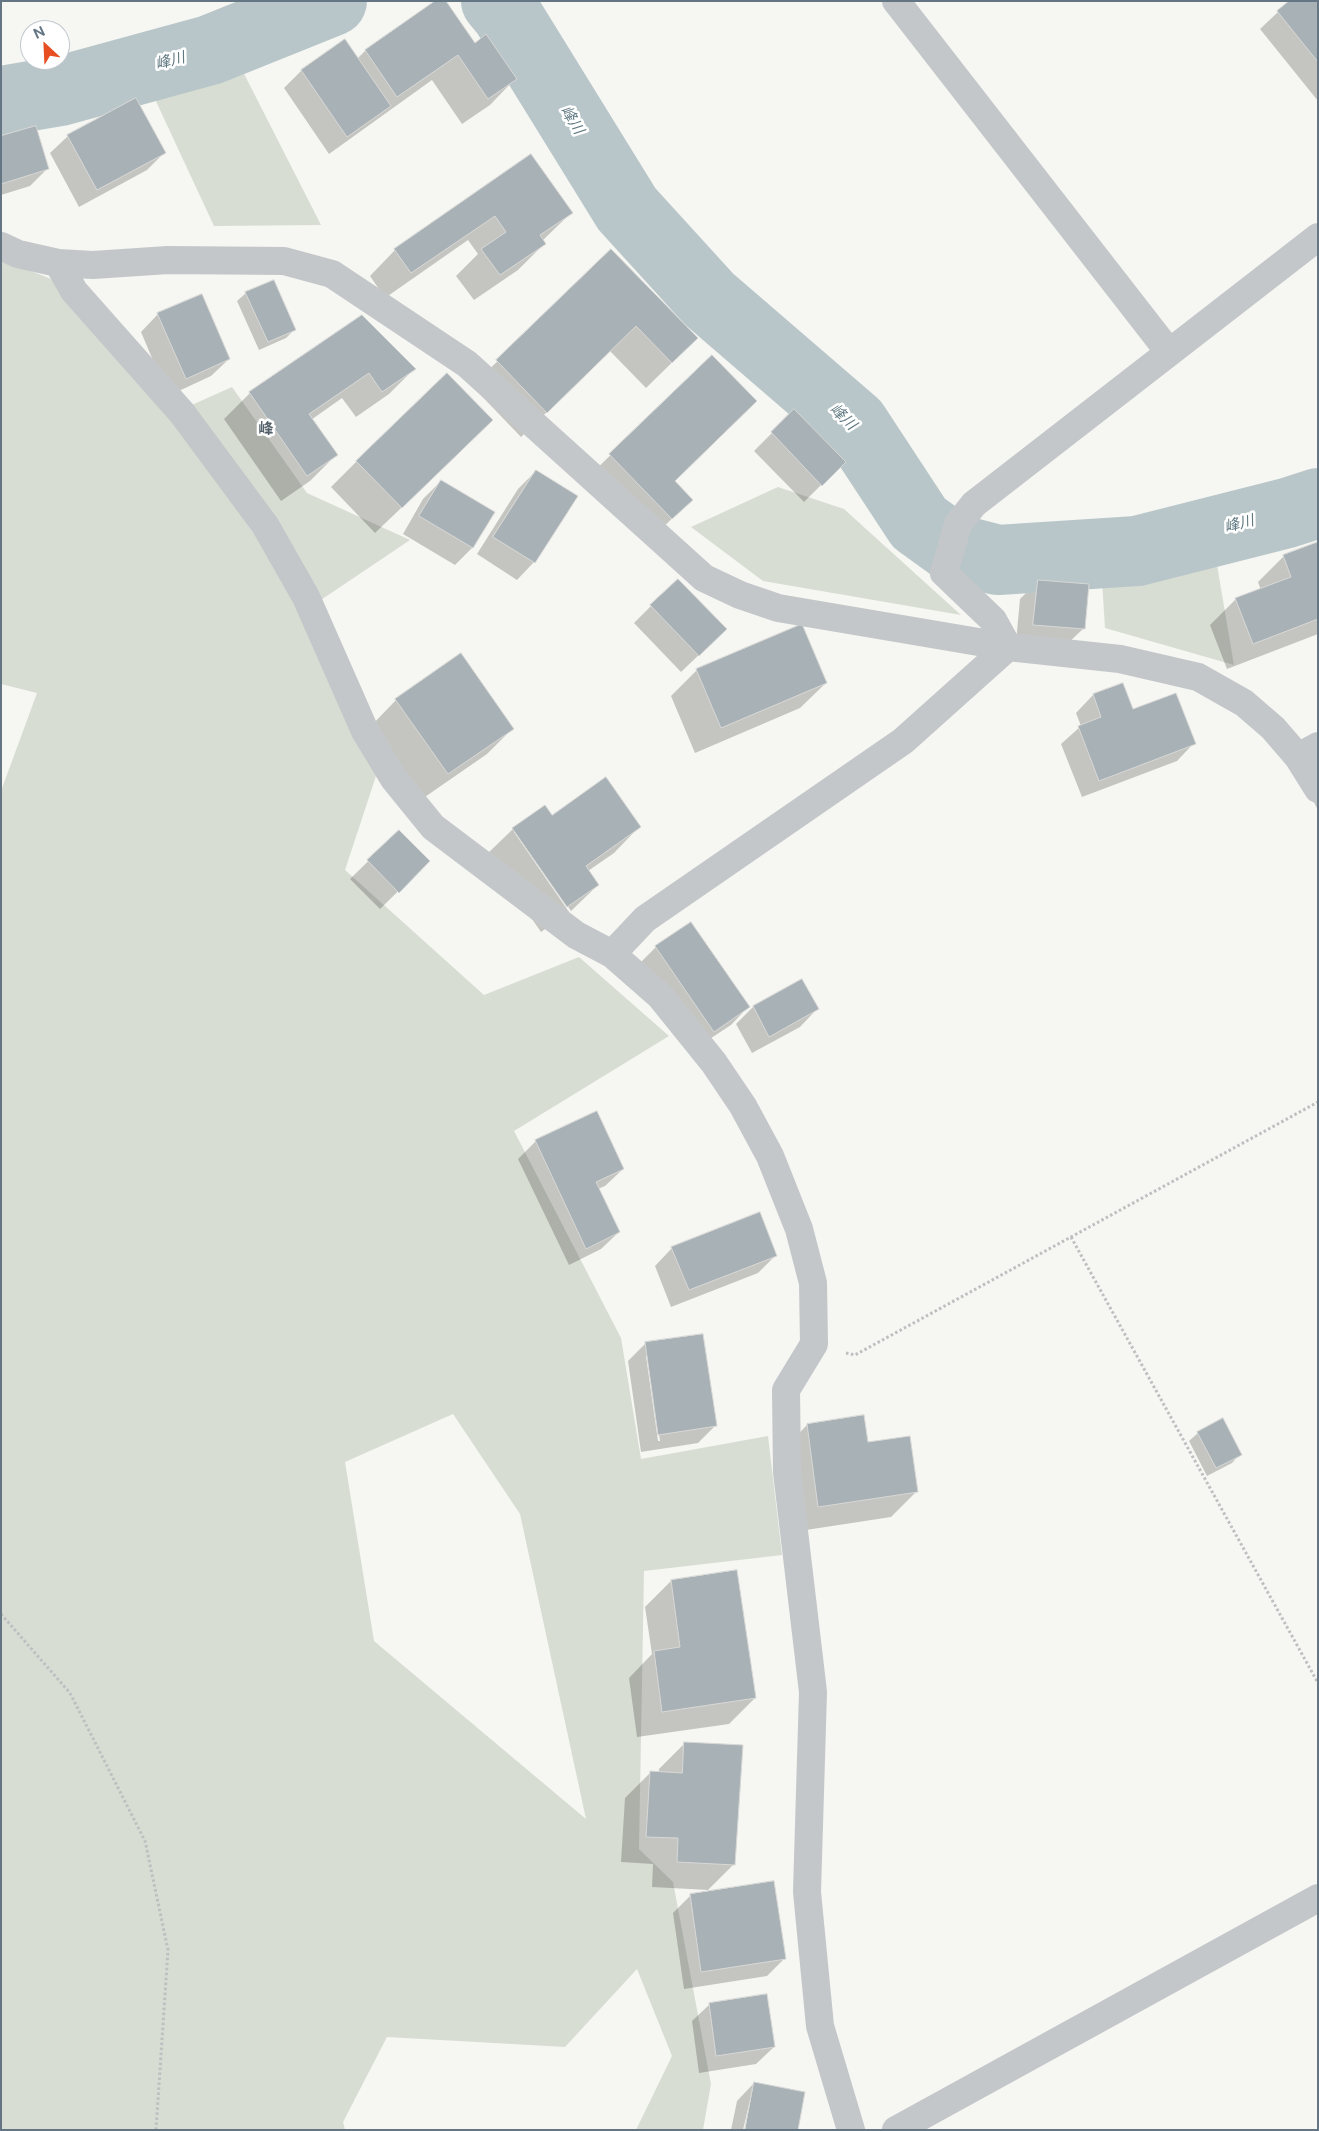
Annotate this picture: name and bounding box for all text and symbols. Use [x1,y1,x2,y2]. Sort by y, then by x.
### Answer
north arrow [20,20,70,70]
text: N [31,23,47,42]
water label: 峰川 [153,48,187,74]
water label: 峰川 [556,103,588,137]
water label: 峰川 [826,400,860,434]
district label: 峰 [259,420,273,438]
water label: 峰川 [1222,511,1256,537]

